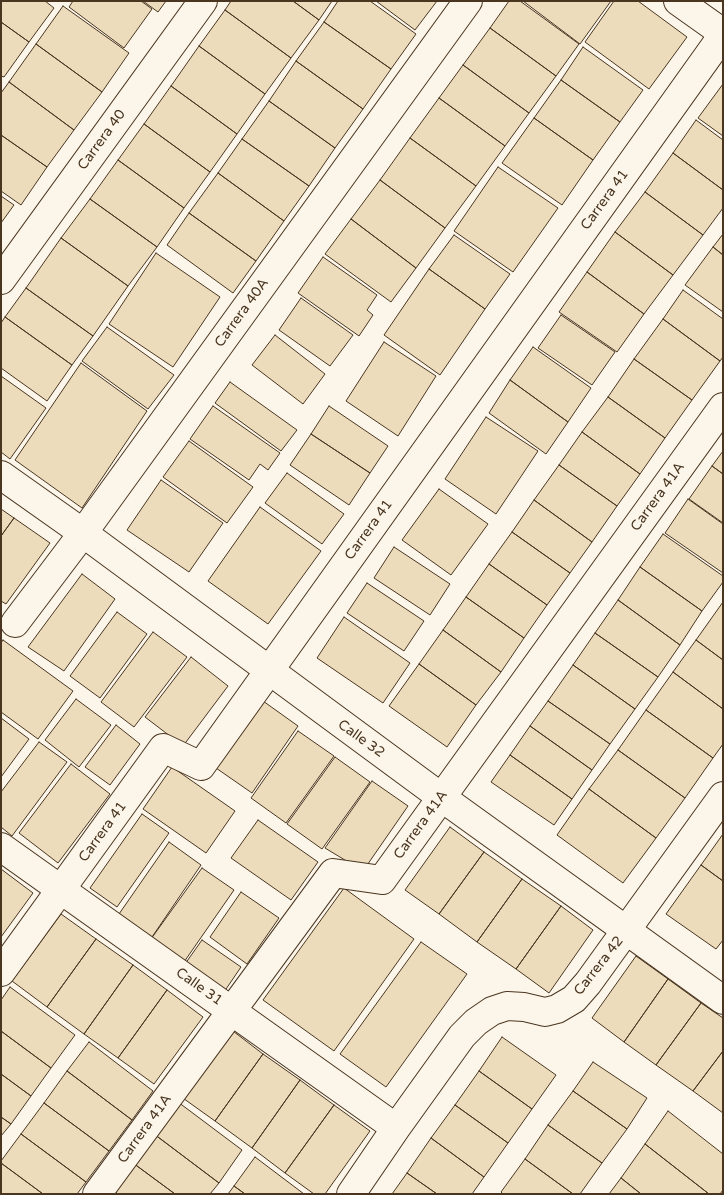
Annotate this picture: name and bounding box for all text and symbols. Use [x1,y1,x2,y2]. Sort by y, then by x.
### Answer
street label: Carrera 40 [74,107,130,173]
street label: Carrera 41 [577,167,633,233]
street label: Carrera 40A [211,275,273,351]
street label: Carrera 41A [627,459,689,535]
street label: Carrera 41 [341,497,397,563]
street label: Calle 32 [334,716,388,762]
street label: Carrera 41A [390,787,452,863]
street label: Carrera 41 [75,799,131,865]
street label: Carrera 42 [571,933,627,999]
street label: Calle 31 [172,964,226,1010]
street label: Carrera 41A [114,1091,176,1167]

